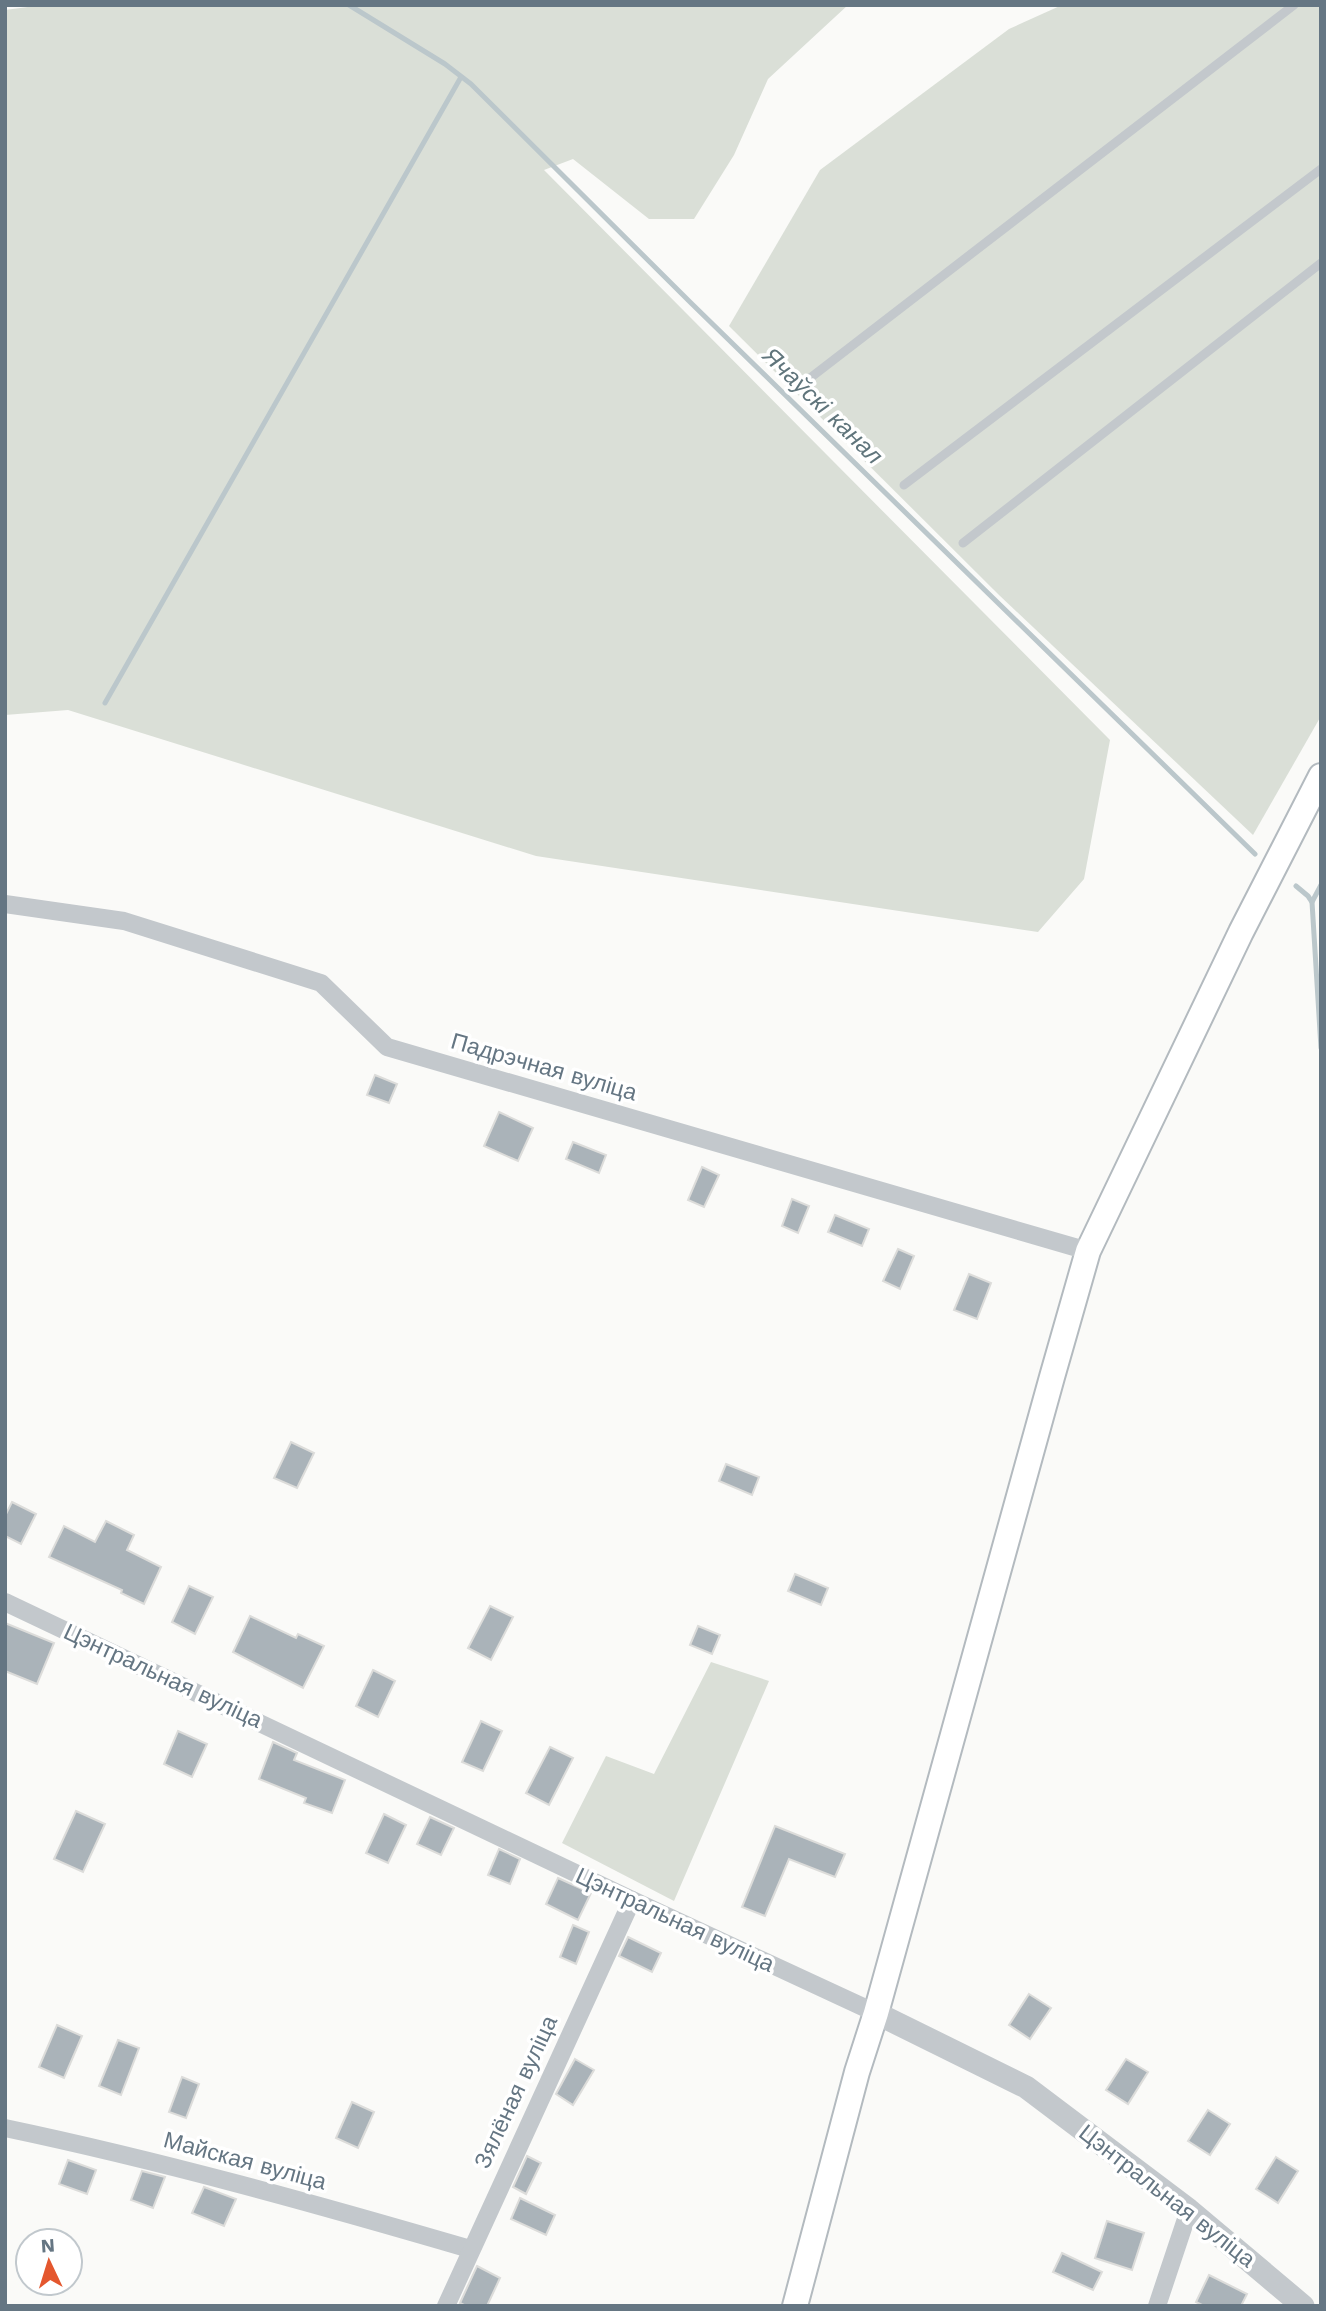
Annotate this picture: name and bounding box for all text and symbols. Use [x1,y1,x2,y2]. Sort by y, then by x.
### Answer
water label: Ячаўскі канал [756,341,889,470]
street label: Падрэчная вуліца [448,1028,640,1107]
street label: Цэнтральная вуліца [59,1618,267,1734]
street label: Цэнтральная вуліца [571,1862,779,1978]
street label: Зялёная вуліца [469,2011,563,2173]
street label: Цэнтральная вуліца [1074,2119,1261,2273]
street label: Майская вуліца [161,2126,330,2196]
north arrow [14,2227,84,2297]
text: N [40,2234,56,2258]

